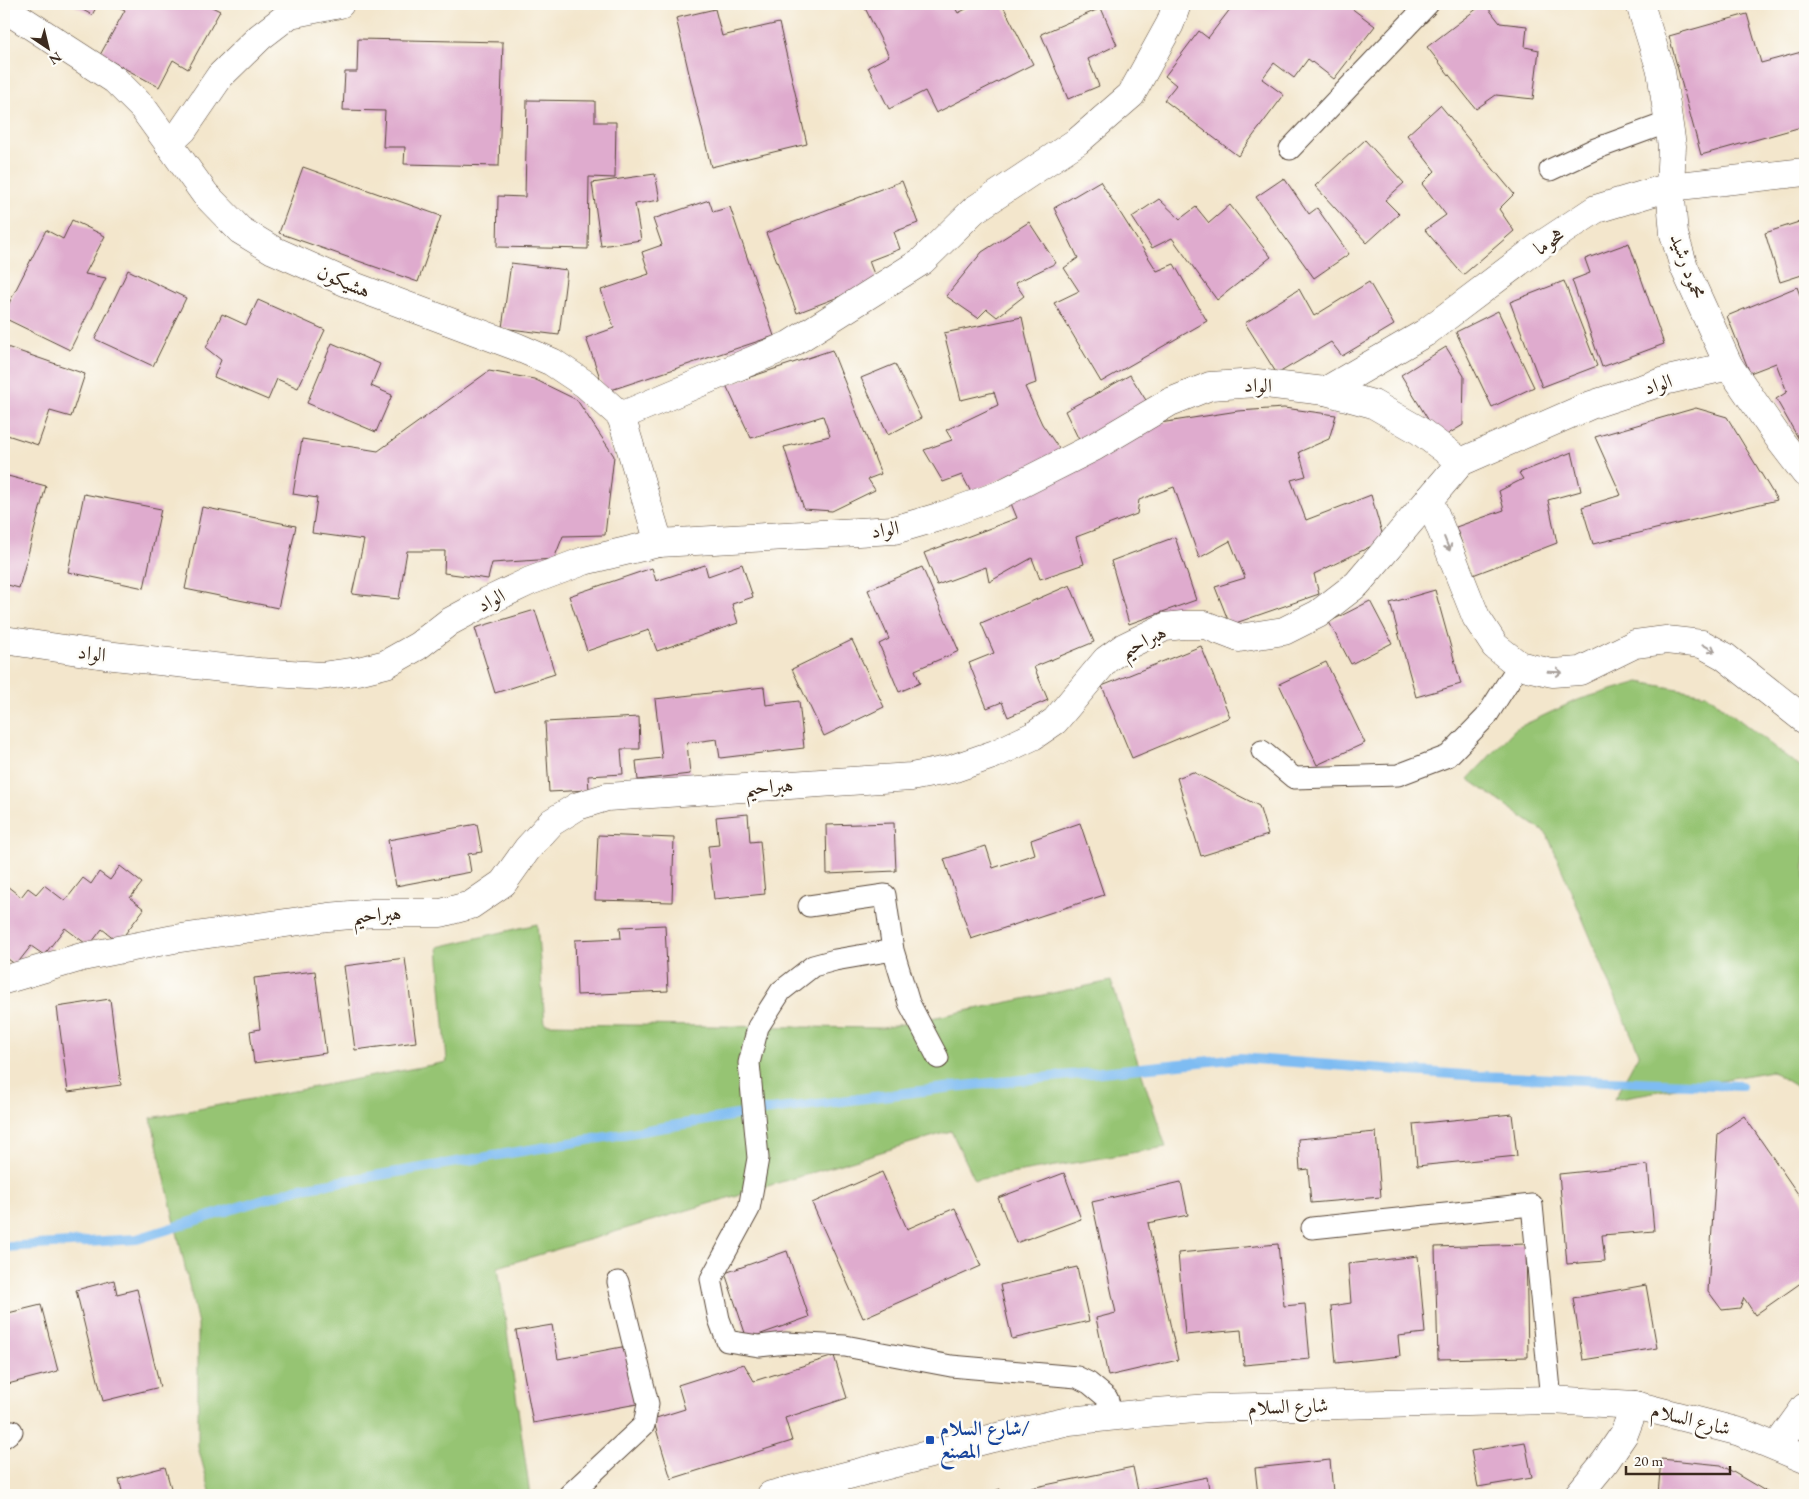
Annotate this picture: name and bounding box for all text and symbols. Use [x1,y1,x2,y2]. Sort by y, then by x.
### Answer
north arrow [22,22,72,72]
text: N [45,48,65,70]
street label: هحوما [1528,221,1570,261]
street label: محمود رشيد [1664,230,1712,302]
street label: هشيكون [313,258,375,304]
street label: الواد [1641,367,1675,401]
street label: الواد [1244,372,1272,398]
street label: الواد [869,514,901,544]
one-way arrow [1443,536,1452,552]
street label: الواد [473,582,509,618]
street label: هبراحيم [1115,619,1174,670]
street label: الواد [76,638,108,668]
one-way arrow [1702,643,1717,653]
one-way arrow [1546,667,1562,677]
street label: هبراحيم [744,771,795,808]
street label: هبراحيم [352,900,402,935]
street label: شارع السلام [1247,1392,1329,1425]
street label: شارع السلام [1647,1397,1733,1446]
place label: شارع السلام/ المصنع [940,1415,1030,1470]
marker: شارع السلام/ المصنع [924,1434,936,1446]
scale bar [1626,1444,1730,1476]
text: 20 m [1634,1451,1663,1470]

